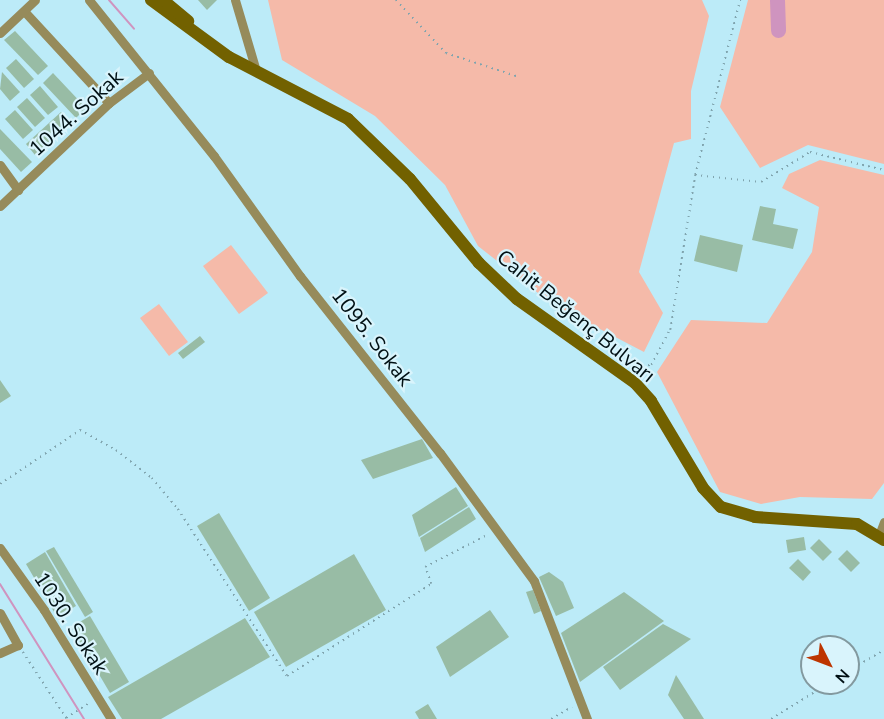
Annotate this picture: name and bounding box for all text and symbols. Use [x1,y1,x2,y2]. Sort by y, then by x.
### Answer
street label: 1044. Sokak [24,64,128,162]
street label: Cahit Beğenç Bulvarı [492,244,660,388]
street label: 1095. Sokak [326,283,418,391]
street label: 1030. Sokak [29,567,113,679]
north arrow [800,635,860,695]
text: N [830,664,854,688]

